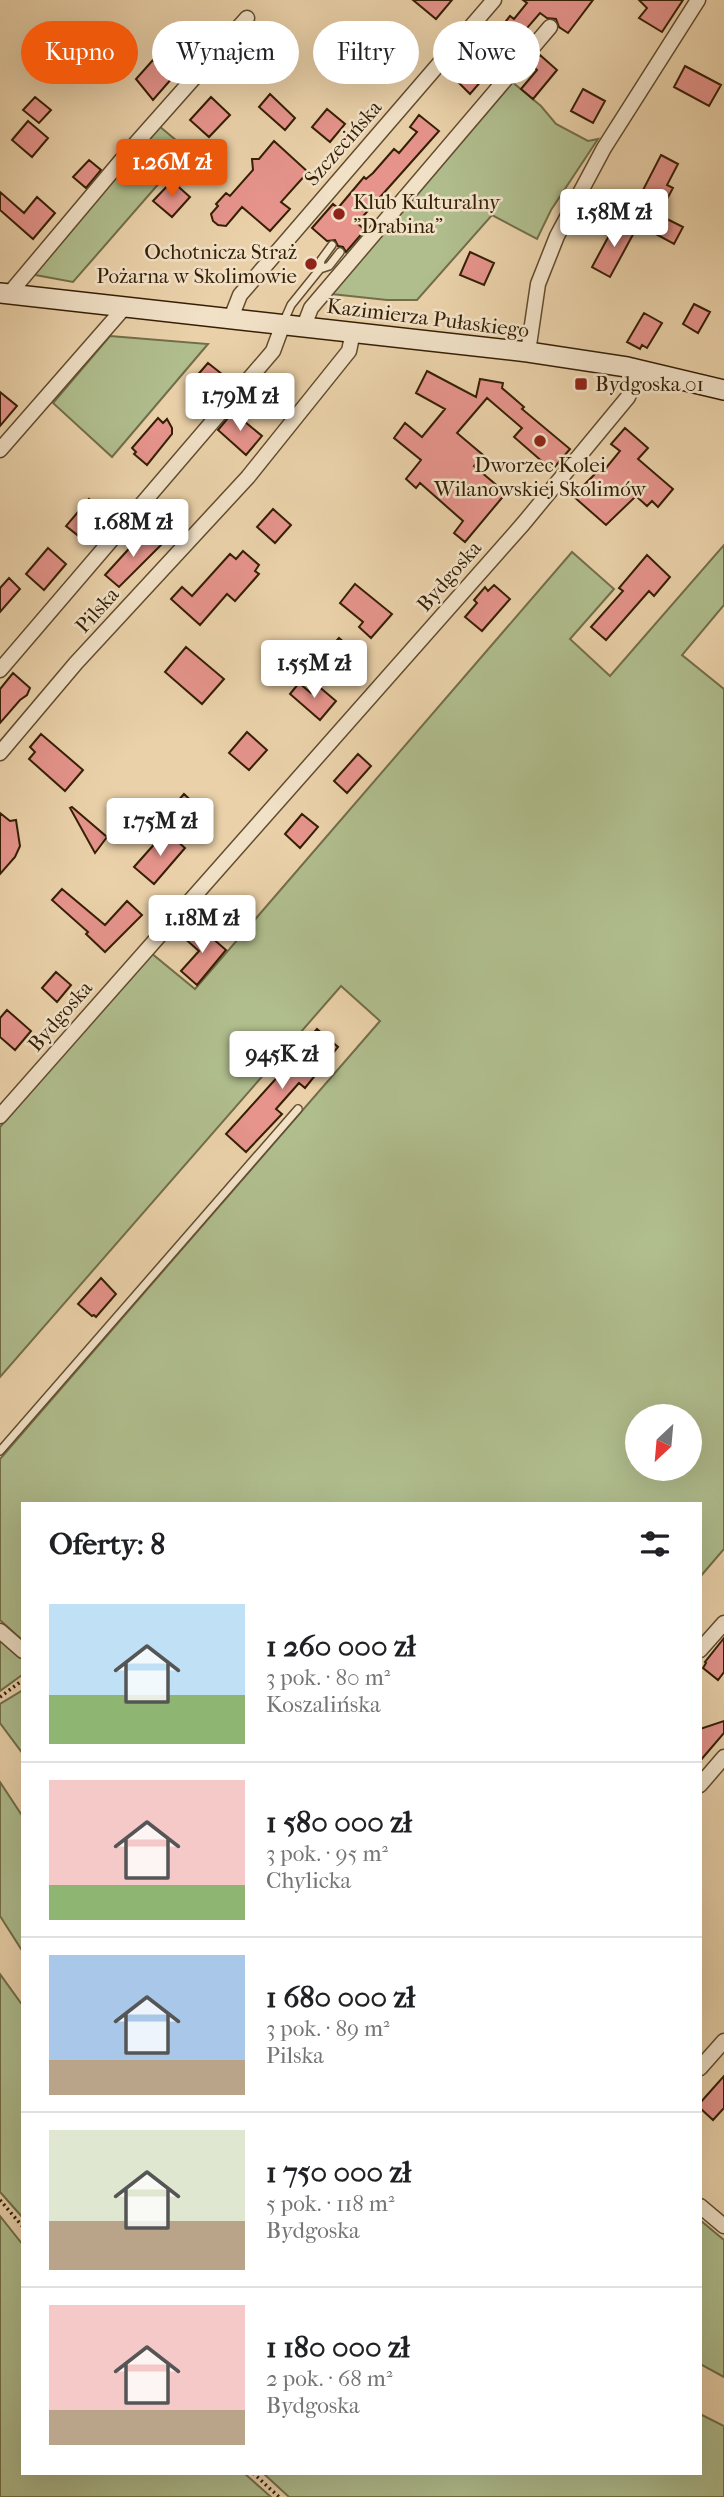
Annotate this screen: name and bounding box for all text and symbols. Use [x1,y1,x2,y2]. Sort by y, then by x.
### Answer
chip: Kupno [21,21,138,84]
chip: Wynajem [152,21,299,84]
chip: Filtry [313,21,419,84]
chip: Nowe [433,21,540,84]
street label: Szczecińska [300,95,387,190]
pin: 1.26M zł [100,140,244,199]
text: 1.26M zł [132,148,212,175]
place label: Klub Kulturalny "Drabina" [353,190,501,238]
pin: 1.58M zł [542,190,686,249]
text: 1.58M zł [576,198,652,225]
marker: Klub Kulturalny "Drabina" [331,206,347,222]
place label: Ochotnicza Straż Pożarna w Skolimowie [96,240,297,288]
marker: Ochotnicza Straż Pożarna w Skolimowie [303,256,319,272]
street label: Kazimierza Pułaskiego [325,294,531,342]
place label: Bydgoska 01 [595,372,704,396]
pin: 1.79M zł [168,374,312,433]
marker: Bydgoska 01 [573,376,589,392]
text: 1.79M zł [201,382,279,409]
marker: Dworzec Kolei Wilanowskiej Skolimów [532,433,548,449]
place label: Dworzec Kolei Wilanowskiej Skolimów [433,453,647,501]
pin: 1.68M zł [61,500,205,559]
text: 1.68M zł [93,508,173,535]
street label: Bydgoska [412,536,486,616]
street label: Pilska [70,582,124,638]
pin: 1.55M zł [242,640,386,700]
text: 1.55M zł [277,649,351,676]
pin: 1.75M zł [88,798,232,858]
text: 1.75M zł [123,807,197,834]
pin: 1.18M zł [130,895,274,955]
text: 1.18M zł [165,904,239,931]
street label: Bydgoska [23,976,97,1056]
pin: 945K zł [217,1032,347,1091]
text: 945K zł [246,1040,318,1067]
north arrow [625,1404,702,1480]
map controls [625,1404,702,1481]
icon: filters [636,1525,674,1563]
text: Oferty: 8 [49,1527,165,1562]
text: 1 260 000 zł [266,1629,415,1664]
icon: home [105,1632,189,1716]
text: 3 pok. · 80 m² [266,1664,390,1691]
text: Koszalińska [266,1691,381,1718]
text: 1 580 000 zł [266,1805,412,1840]
icon: home [105,1808,189,1892]
text: 3 pok. · 95 m² [266,1840,388,1867]
text: Chylicka [266,1867,351,1894]
text: 1 680 000 zł [266,1980,415,2015]
icon: home [105,1983,189,2067]
text: 3 pok. · 89 m² [266,2015,390,2042]
text: Pilska [266,2042,324,2069]
text: 1 750 000 zł [266,2155,411,2190]
icon: home [105,2158,189,2242]
text: 5 pok. · 118 m² [266,2190,394,2217]
text: Bydgoska [266,2217,360,2244]
text: 1 180 000 zł [266,2330,410,2365]
icon: home [105,2333,189,2417]
text: 2 pok. · 68 m² [266,2365,392,2392]
text: Bydgoska [266,2392,360,2419]

